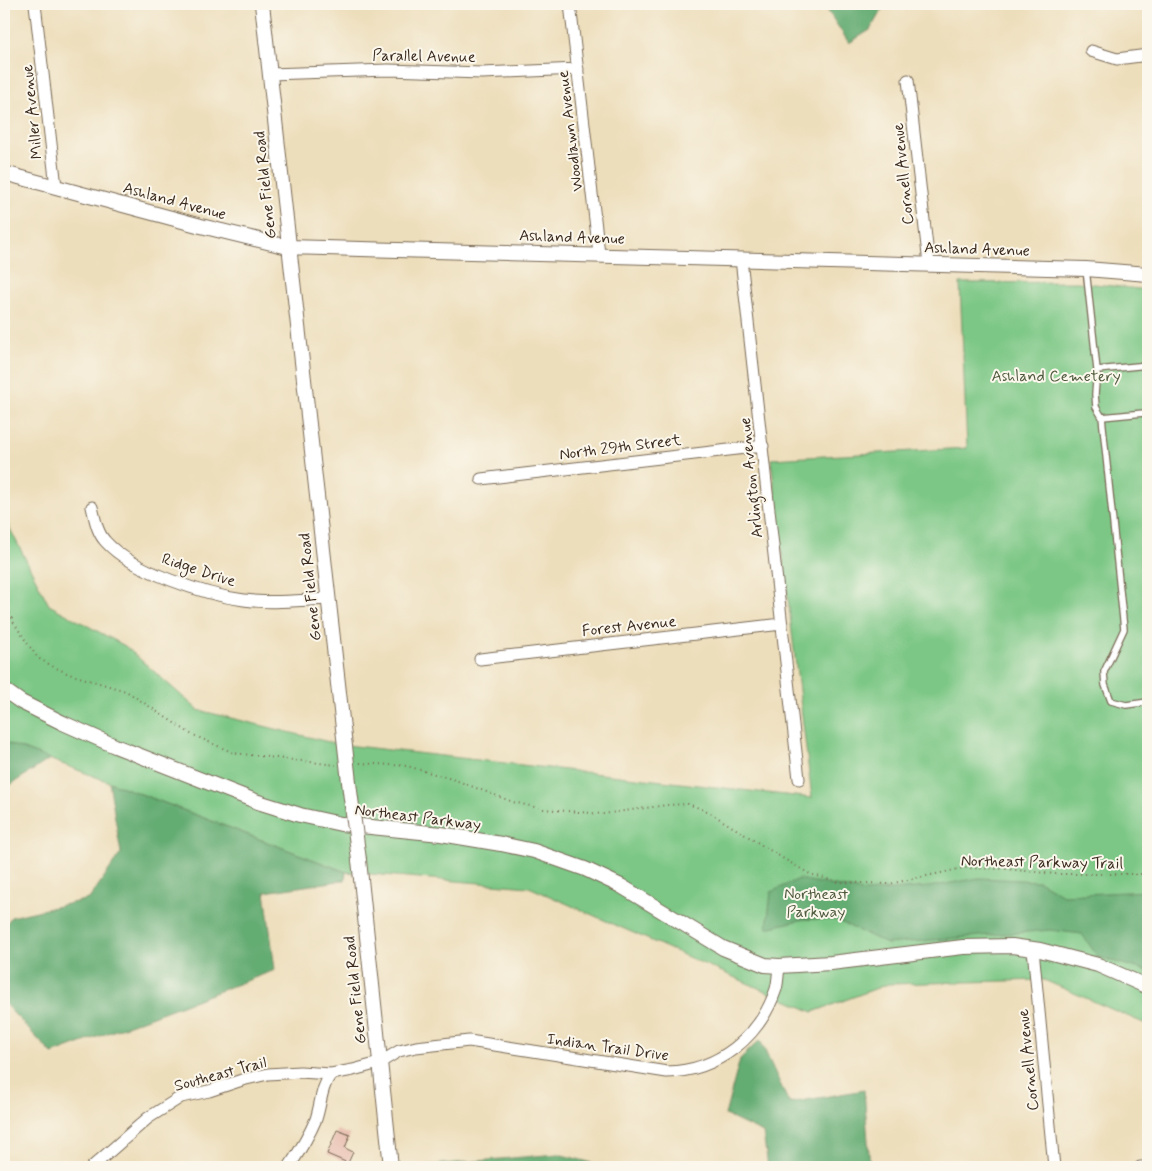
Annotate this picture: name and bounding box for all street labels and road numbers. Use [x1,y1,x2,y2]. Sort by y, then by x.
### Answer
street label: Parallel Avenue [372,45,476,68]
street label: Miller Avenue [17,63,48,160]
street label: Woodlawn Avenue [553,69,588,193]
street label: Cornell Avenue [888,121,919,226]
street label: Gene Field Road [249,130,282,240]
street label: Ashland Avenue [121,178,228,225]
street label: Ashland Avenue [519,225,625,250]
street label: Ashland Avenue [924,237,1030,262]
street label: Arlington Avenue [735,416,769,539]
street label: North 29th Street [558,430,683,465]
street label: Gene Field Road [294,532,327,642]
street label: Ridge Drive [159,549,238,593]
street label: Forest Avenue [581,611,677,642]
street label: Northeast Parkway [353,799,482,836]
street label: Northeast Parkway Trail [961,851,1123,874]
street label: Gene Field Road [339,935,372,1045]
street label: Cornell Avenue [1013,1007,1044,1112]
street label: Indian Trail Drive [545,1029,670,1066]
street label: Southeast Trail [172,1052,269,1097]

